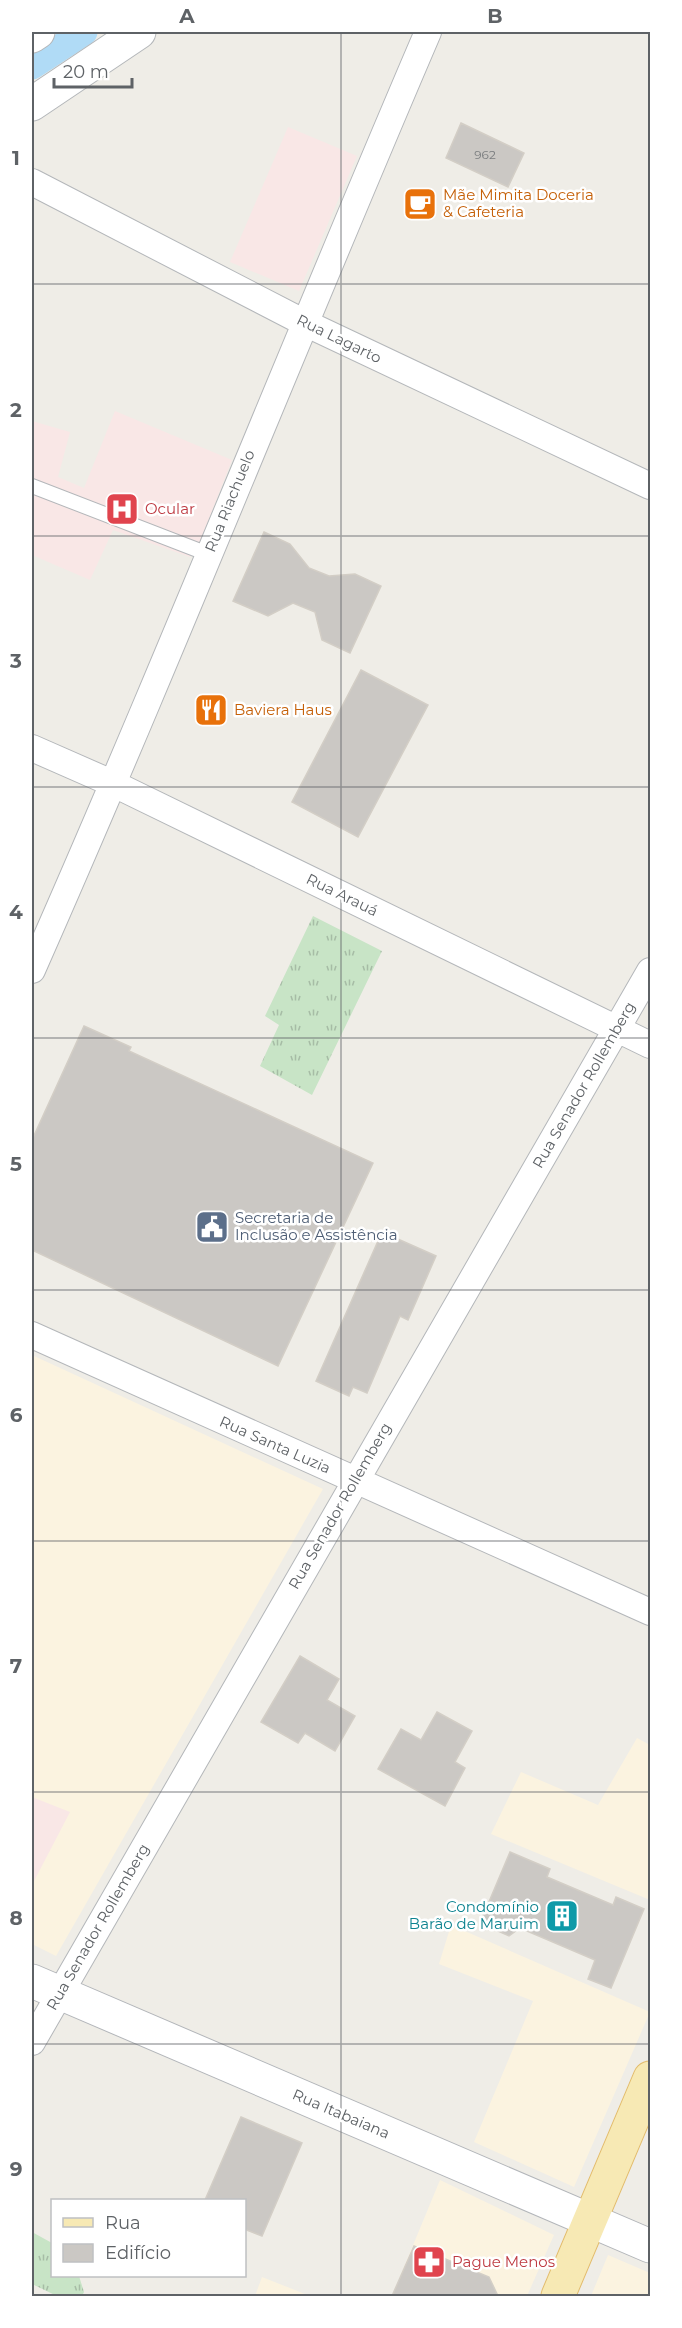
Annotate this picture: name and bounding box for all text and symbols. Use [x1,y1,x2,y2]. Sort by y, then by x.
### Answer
text: A [178,4,195,28]
text: B [487,4,503,28]
scale bar [54,51,132,89]
text: 20 m [63,61,109,83]
text: 1 [12,146,20,170]
house number: 962 [474,147,496,162]
place label: Mãe Mimita Doceria & Cafeteria [443,185,594,221]
cafe icon: Mãe Mimita Doceria & Cafeteria [402,186,438,222]
street label: Rua Lagarto [294,310,385,367]
text: 2 [10,398,22,422]
street label: Rua Riachuelo [200,447,259,555]
hospital icon: Ocular [104,491,140,527]
place label: Ocular [145,499,195,518]
text: 3 [9,649,22,673]
restaurant icon: Baviera Haus [193,692,229,728]
place label: Baviera Haus [234,700,332,719]
street label: Rua Arauá [303,869,381,920]
text: 4 [9,900,23,924]
street label: Rua Senador Rollemberg [528,998,639,1171]
text: 5 [10,1152,22,1176]
place label: Secretaria de Inclusão e Assistência [235,1208,398,1244]
public building icon: Secretaria de Inclusão e Assistência [194,1209,230,1245]
text: 6 [10,1403,23,1427]
street label: Rua Santa Luzia [217,1411,334,1478]
street label: Rua Senador Rollemberg [284,1419,395,1592]
text: 7 [10,1654,22,1678]
street label: Rua Senador Rollemberg [42,1840,153,2013]
place label: Condomínio Barão de Maruim [409,1897,539,1933]
building icon: Condomínio Barão de Maruim [544,1898,580,1934]
text: 8 [9,1906,23,1930]
street label: Rua Itabaiana [290,2085,393,2143]
text: 9 [10,2157,22,2181]
legend [51,2199,246,2277]
text: Rua [105,2212,141,2234]
text: Edifício [105,2242,171,2264]
pharmacy icon: Pague Menos [411,2244,447,2280]
place label: Pague Menos [452,2252,555,2271]

